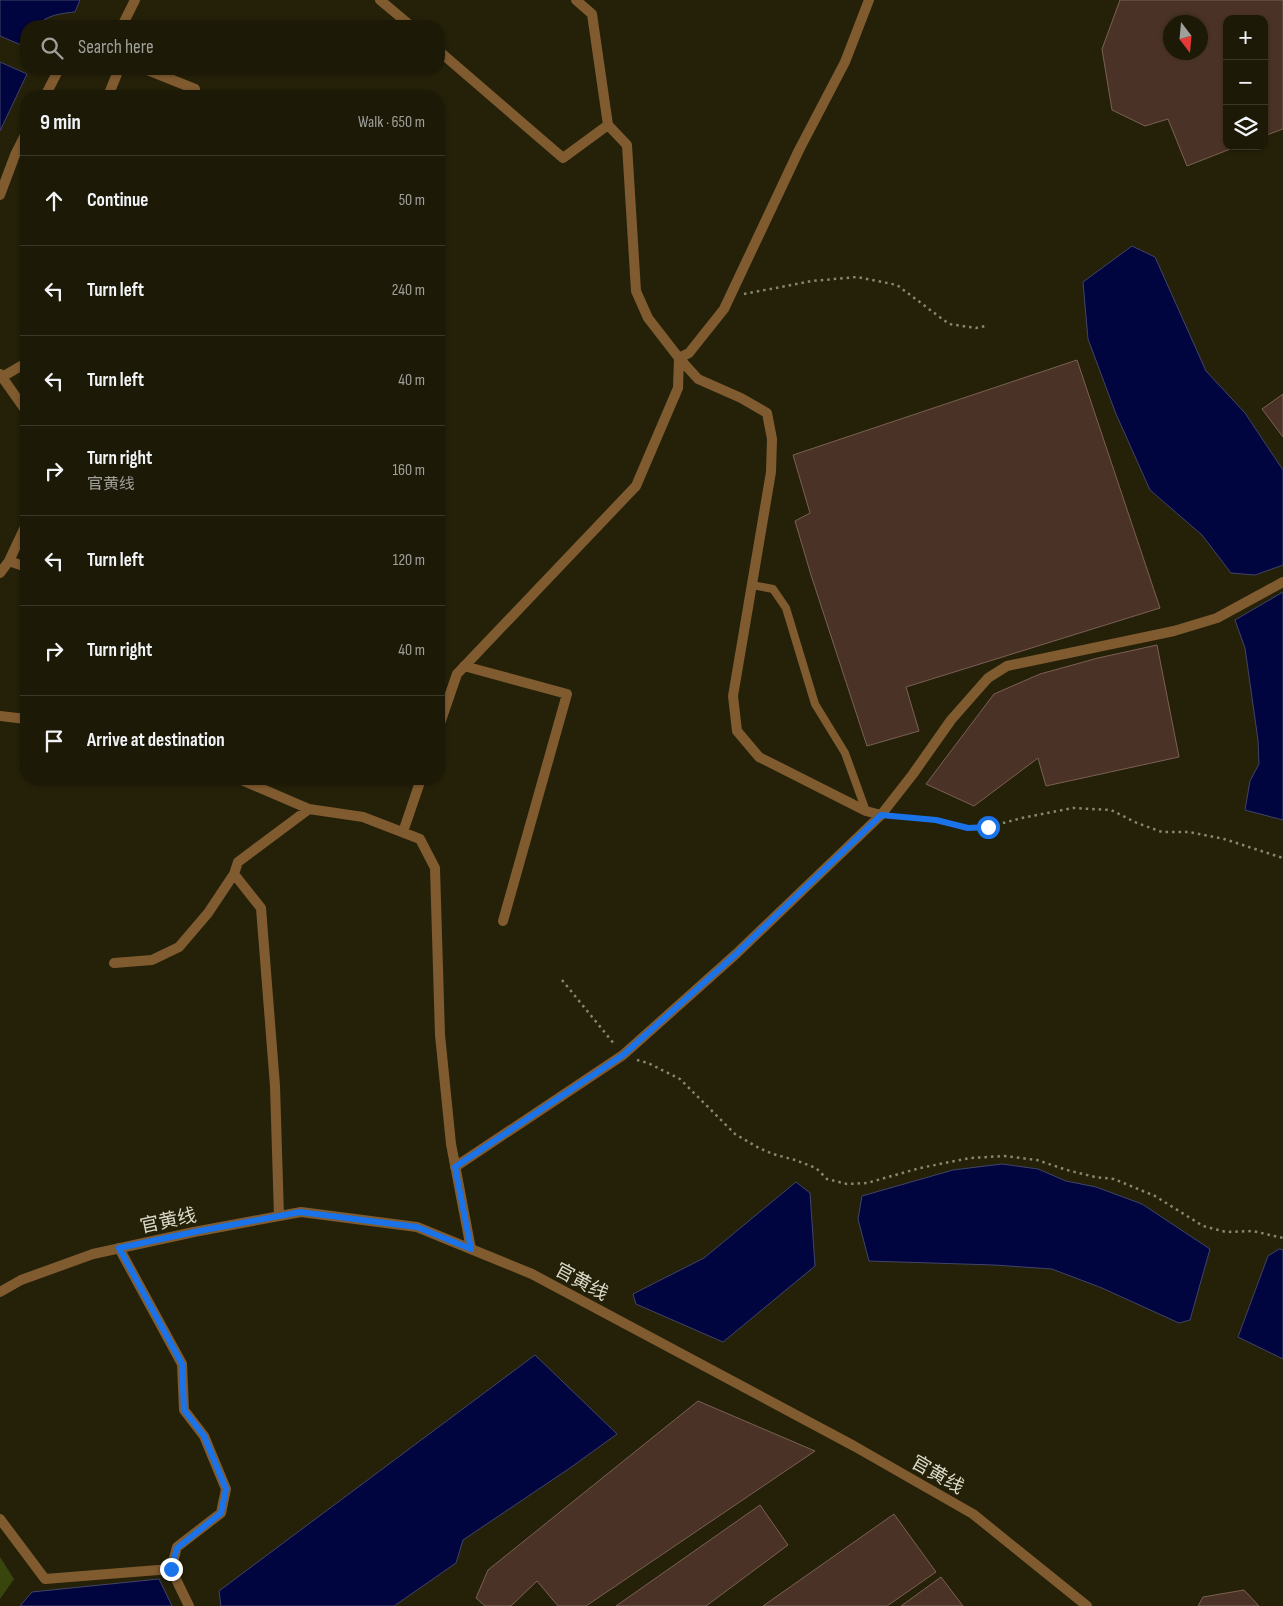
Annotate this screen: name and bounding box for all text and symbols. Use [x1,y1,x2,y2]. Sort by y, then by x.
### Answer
north arrow [1163,15,1208,60]
map controls [1223,15,1268,150]
button: + [1223,15,1268,60]
search box [20,20,445,75]
icon: search [38,34,66,62]
text: Search here [78,36,154,59]
button: − [1223,60,1268,105]
button: layers [1223,105,1268,150]
text: 9 min [40,110,81,135]
text: Walk · 650 m [358,113,425,132]
icon: ahead [40,187,68,215]
text: Continue [87,189,148,212]
text: 50 m [399,191,425,210]
icon: left [40,277,68,305]
text: Turn left [87,279,144,302]
text: 240 m [392,281,425,300]
icon: left [40,367,68,395]
text: Turn left [87,369,144,392]
text: 40 m [398,371,425,390]
text: Turn right [87,447,152,470]
icon: right [40,457,68,485]
text: 160 m [392,461,425,480]
text: 官黄线 [87,475,135,494]
icon: left [40,547,68,575]
text: Turn left [87,549,144,572]
text: 120 m [393,551,425,570]
icon: right [40,637,68,665]
text: Turn right [87,639,152,662]
text: 40 m [398,641,425,660]
icon: arrive [40,727,68,755]
text: Arrive at destination [87,729,225,752]
route start [977,816,1000,839]
street label: 官黄线 [138,1204,199,1239]
street label: 官黄线 [551,1259,612,1306]
street label: 官黄线 [907,1451,968,1500]
route end [160,1558,183,1581]

